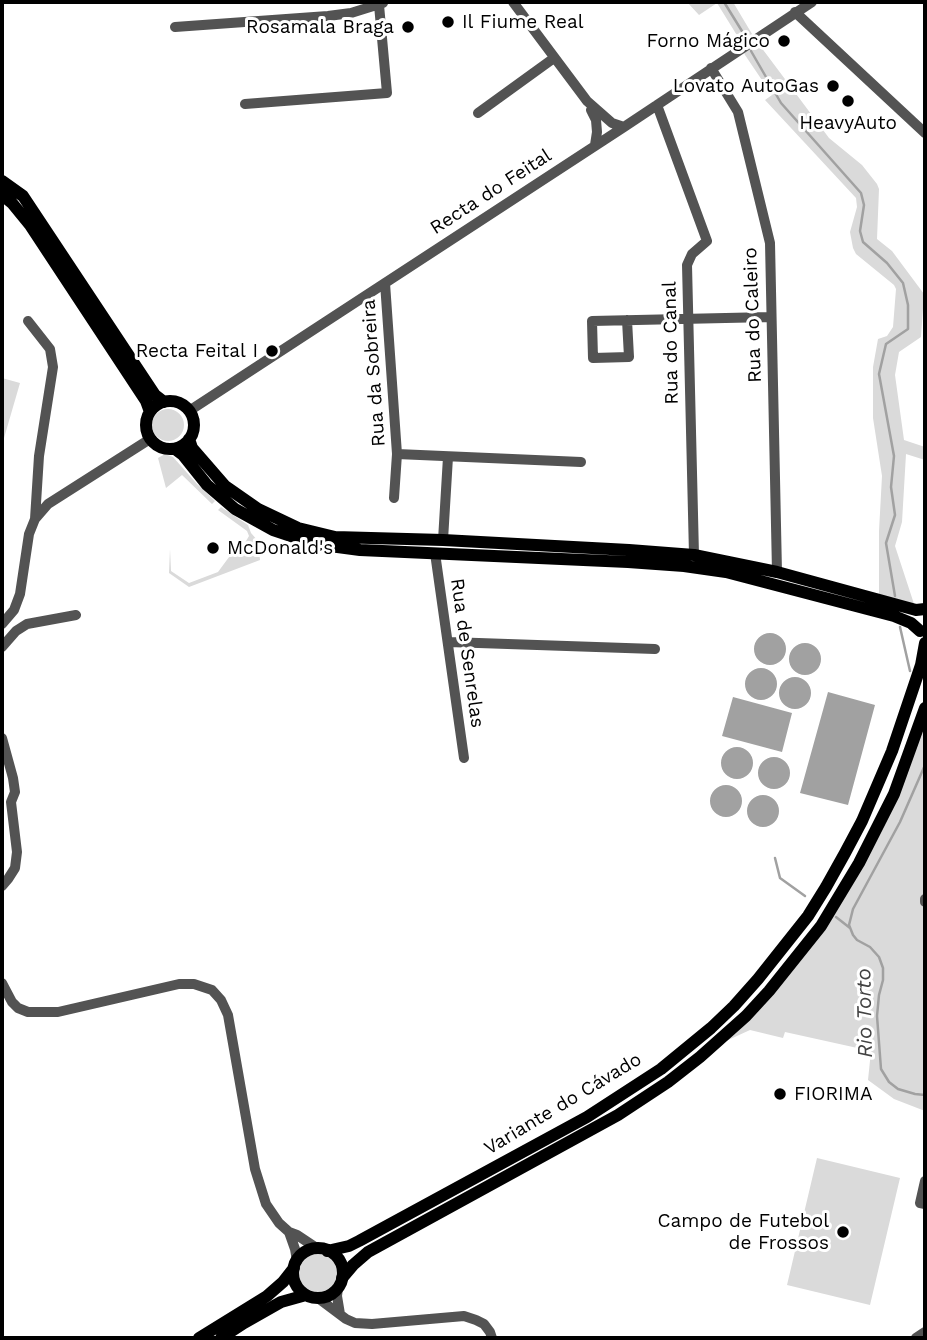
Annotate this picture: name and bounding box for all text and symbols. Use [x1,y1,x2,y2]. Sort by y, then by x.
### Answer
place label: Il Fiume Real [462,11,584,33]
marker: Il Fiume Real [440,14,456,30]
place label: Rosamala Braga [246,16,394,38]
marker: Rosamala Braga [400,19,416,35]
place label: Forno Mágico [647,30,770,52]
marker: Forno Mágico [776,33,792,49]
place label: Lovato AutoGas [673,75,819,97]
marker: Lovato AutoGas [825,78,841,94]
marker: HeavyAuto [840,93,856,109]
place label: HeavyAuto [799,112,897,134]
street label: Recta do Feital [426,144,556,240]
street label: Rua do Caleiro [739,247,767,383]
street label: Rua do Canal [659,281,683,405]
street label: Rua da Sobreira [357,299,391,447]
place label: Recta Feital I [136,340,258,362]
marker: Recta Feital I [264,343,280,359]
place label: McDonald's [227,537,333,559]
marker: McDonald's [205,540,221,556]
street label: Rua de Senrelas [445,577,489,729]
water label: Rio Torto [852,968,878,1058]
street label: Variante do Cávado [480,1048,646,1160]
place label: FIORIMA [794,1083,872,1105]
marker: FIORIMA [772,1086,788,1102]
place label: Campo de Futebol de Frossos [657,1210,829,1254]
marker: Campo de Futebol de Frossos [835,1224,851,1240]

